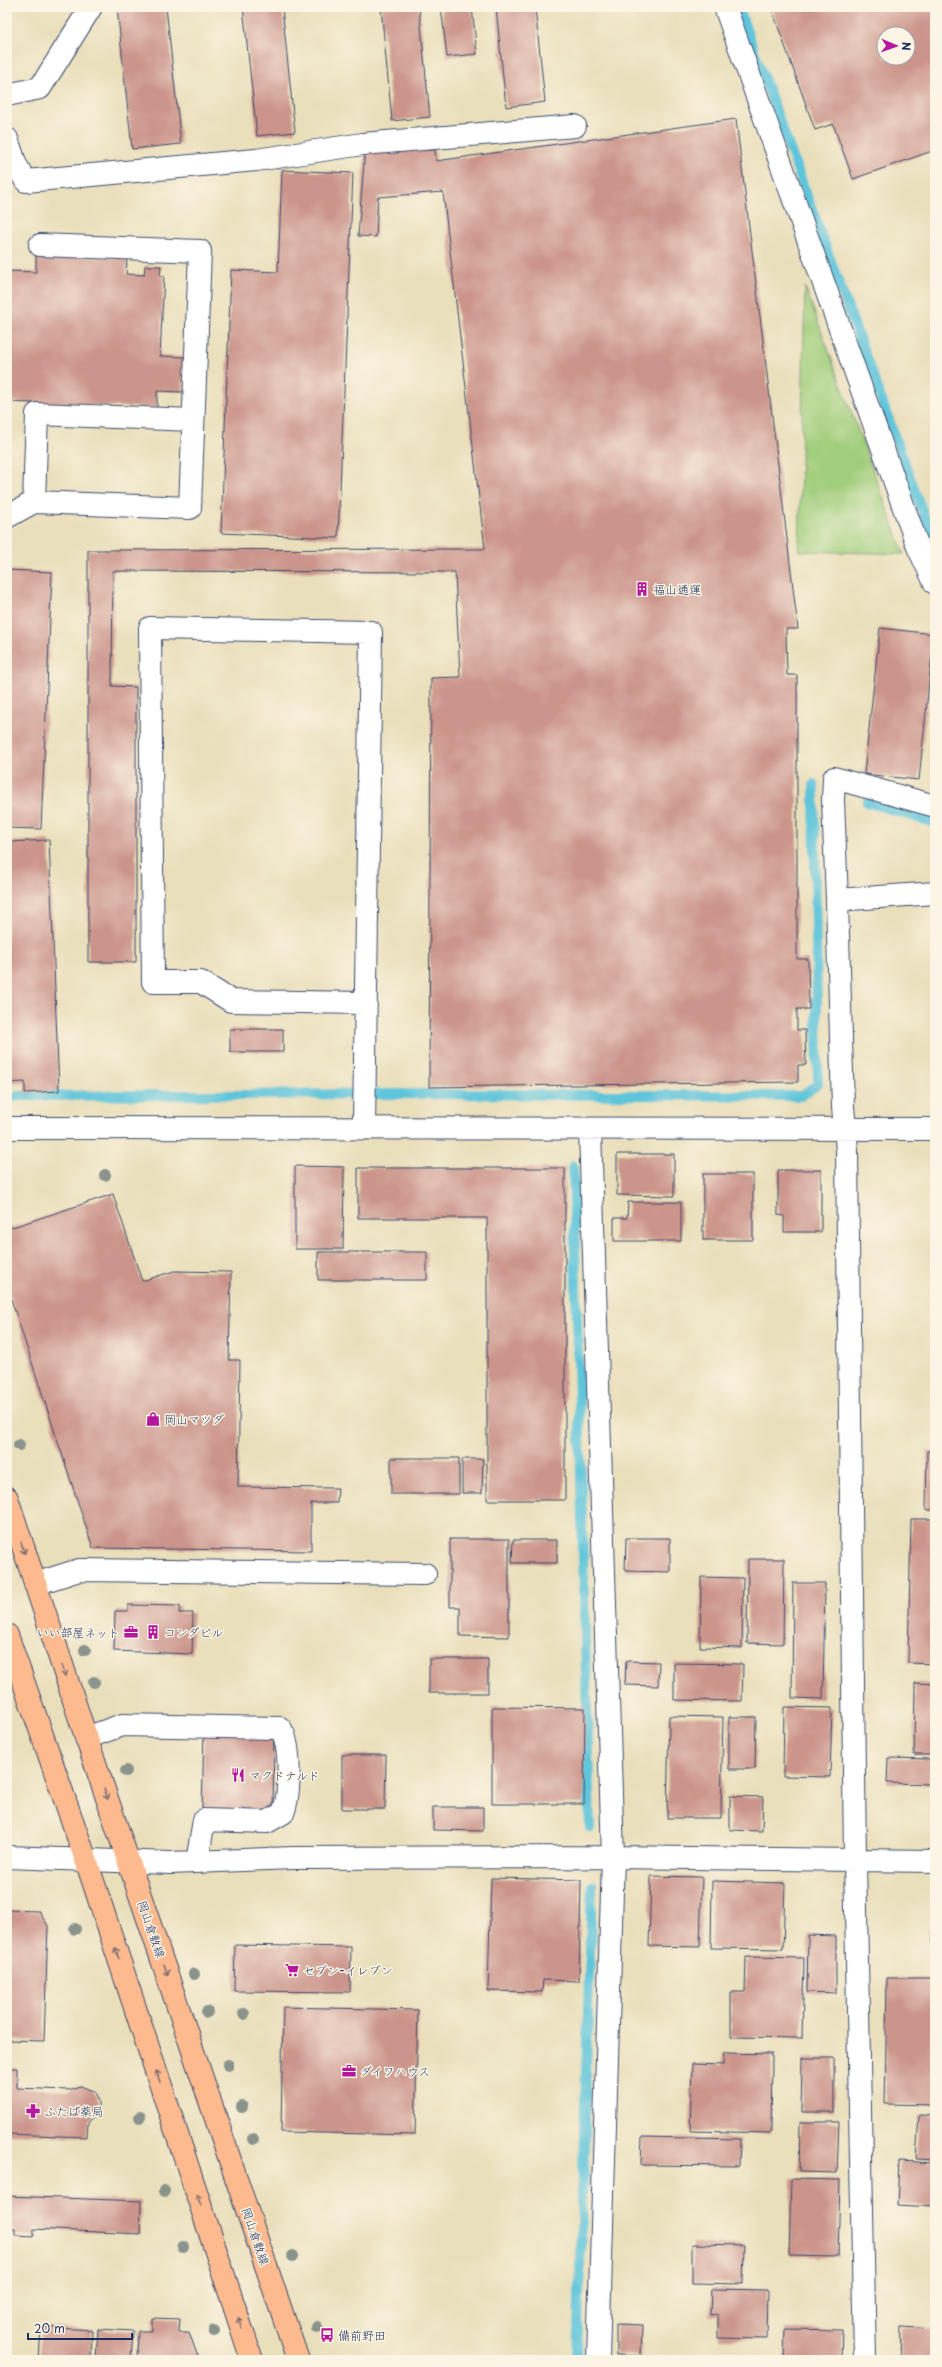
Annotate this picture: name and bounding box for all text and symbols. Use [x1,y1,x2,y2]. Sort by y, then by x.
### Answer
north arrow [876,26,916,66]
text: N [898,42,915,51]
place label: 福山通運 [653,580,701,598]
building icon: 福山通運 [634,581,650,597]
place label: 岡山マツダ [164,1410,224,1428]
shop icon: 岡山マツダ [145,1411,161,1427]
one-way arrow [20,1542,28,1554]
place label: いい部屋ネット [36,1623,120,1641]
place label: コンダビル [164,1623,223,1641]
office icon: いい部屋ネット [123,1624,139,1640]
building icon: コンダビル [145,1624,161,1640]
one-way arrow [61,1665,68,1678]
place label: マクドナルド [249,1766,320,1784]
restaurant icon: マクドナルド [230,1767,246,1783]
one-way arrow [103,1788,110,1801]
street label: 岡山倉敷線 [134,1898,170,1960]
one-way arrow [113,1947,120,1960]
place label: セブン-イレブン [303,1961,393,1979]
supermarket icon: セブン-イレブン [284,1962,300,1978]
one-way arrow [163,1964,170,1977]
place label: ダイワハウス [360,2062,430,2080]
office icon: ダイワハウス [341,2063,357,2079]
one-way arrow [154,2070,161,2083]
place label: ふたば薬局 [44,2102,104,2120]
pharmacy icon: ふたば薬局 [25,2103,41,2119]
one-way arrow [195,2193,202,2206]
street label: 岡山倉敷線 [238,2205,274,2267]
scale bar [28,2315,132,2341]
one-way arrow [236,2317,243,2330]
text: 20 m [34,2319,65,2337]
place label: 備前野田 [338,2326,386,2344]
bus stop icon: 備前野田 [319,2327,335,2343]

